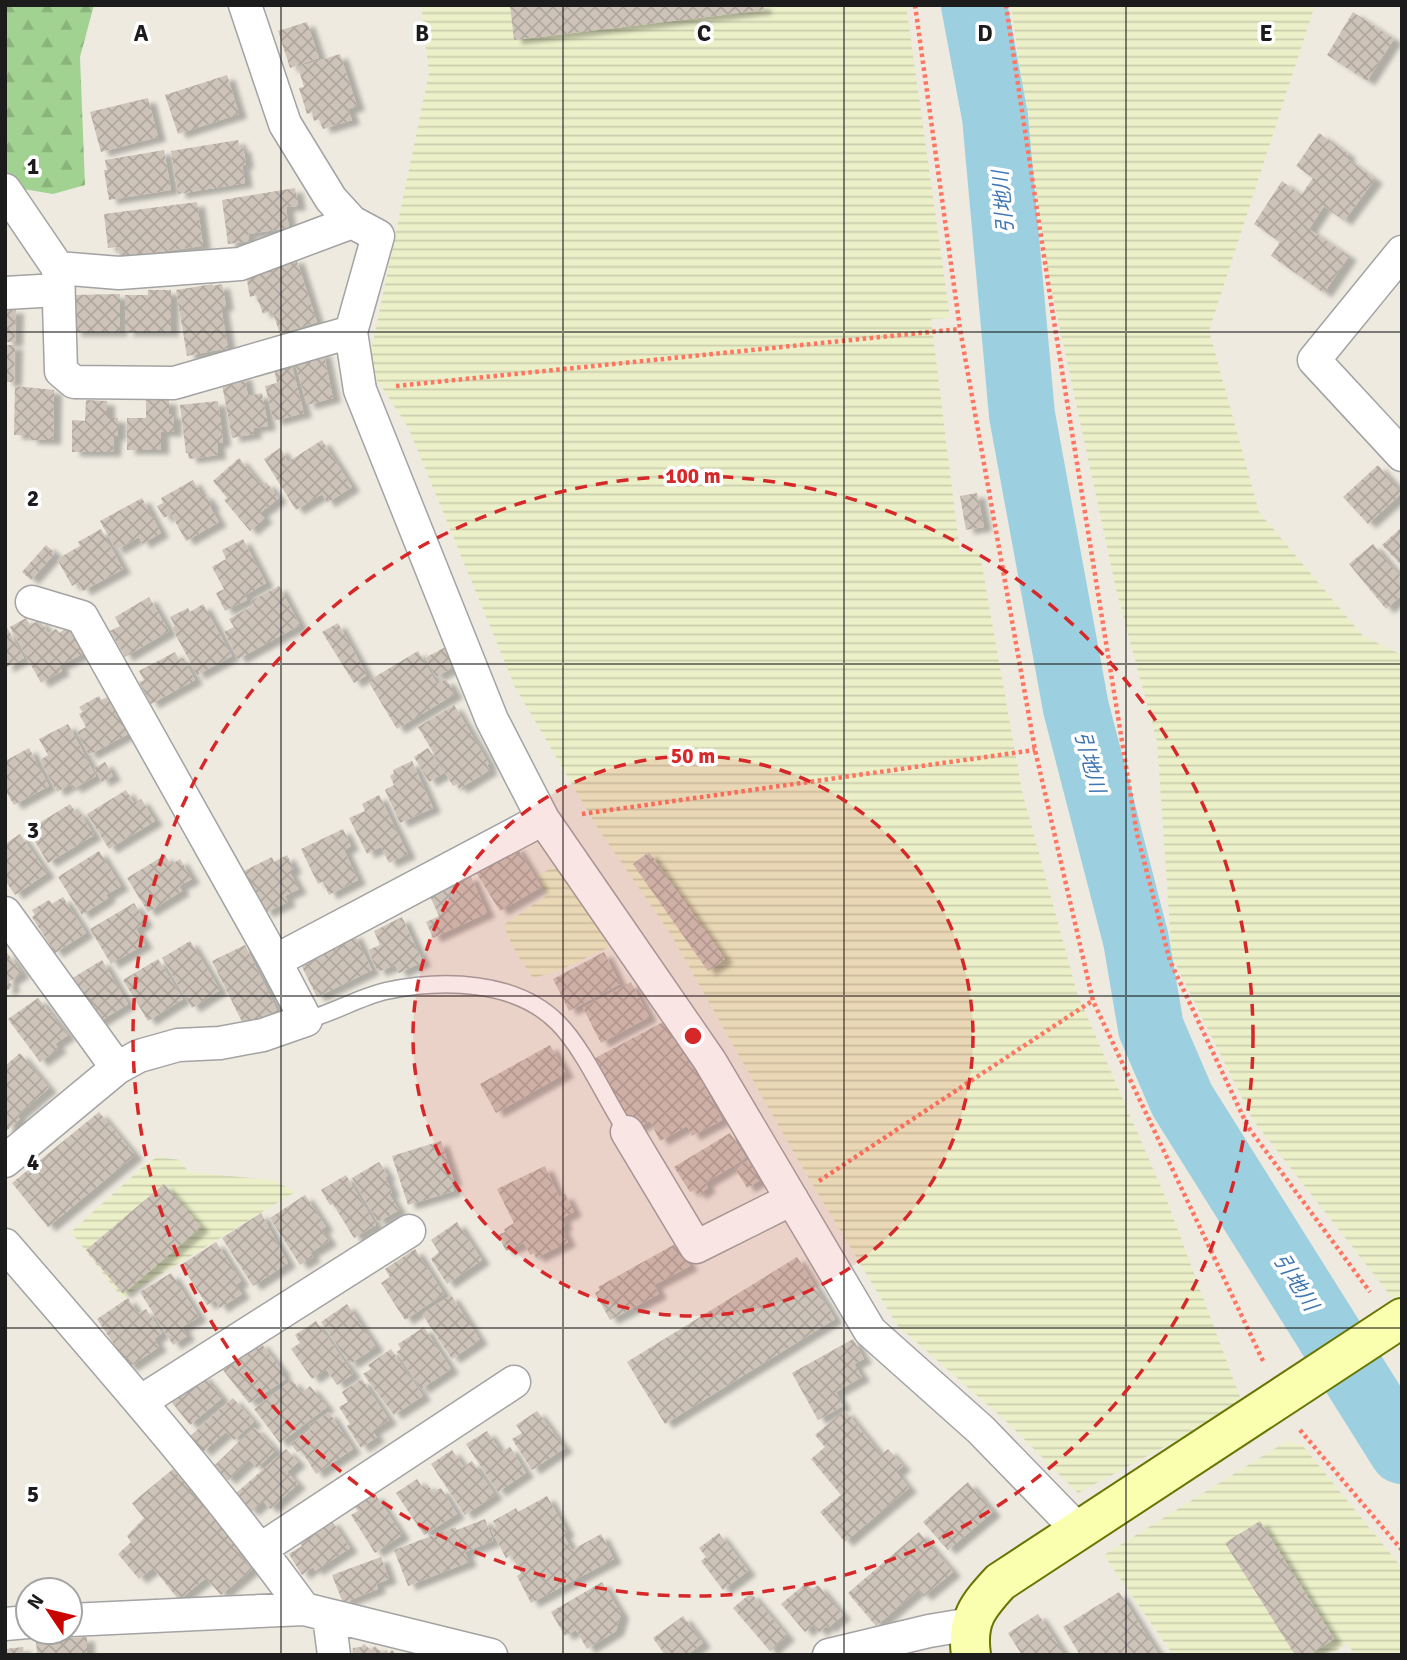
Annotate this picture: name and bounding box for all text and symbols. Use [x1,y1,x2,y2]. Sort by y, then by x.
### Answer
text: A [134,19,149,48]
text: B [415,19,429,48]
text: C [697,19,711,48]
text: D [977,19,993,48]
text: E [1259,19,1273,48]
text: 1 [27,152,39,181]
water label: 引地川 [987,167,1019,235]
text: 100 m [665,463,721,489]
text: 2 [27,484,39,513]
water label: 引地川 [1069,728,1111,798]
text: 50 m [671,743,715,769]
text: 3 [27,816,39,845]
centre of rings [681,1024,705,1048]
text: 4 [27,1148,39,1177]
water label: 引地川 [1268,1248,1325,1317]
text: 5 [27,1480,39,1509]
north arrow [14,1576,84,1646]
text: N [22,1590,50,1614]

